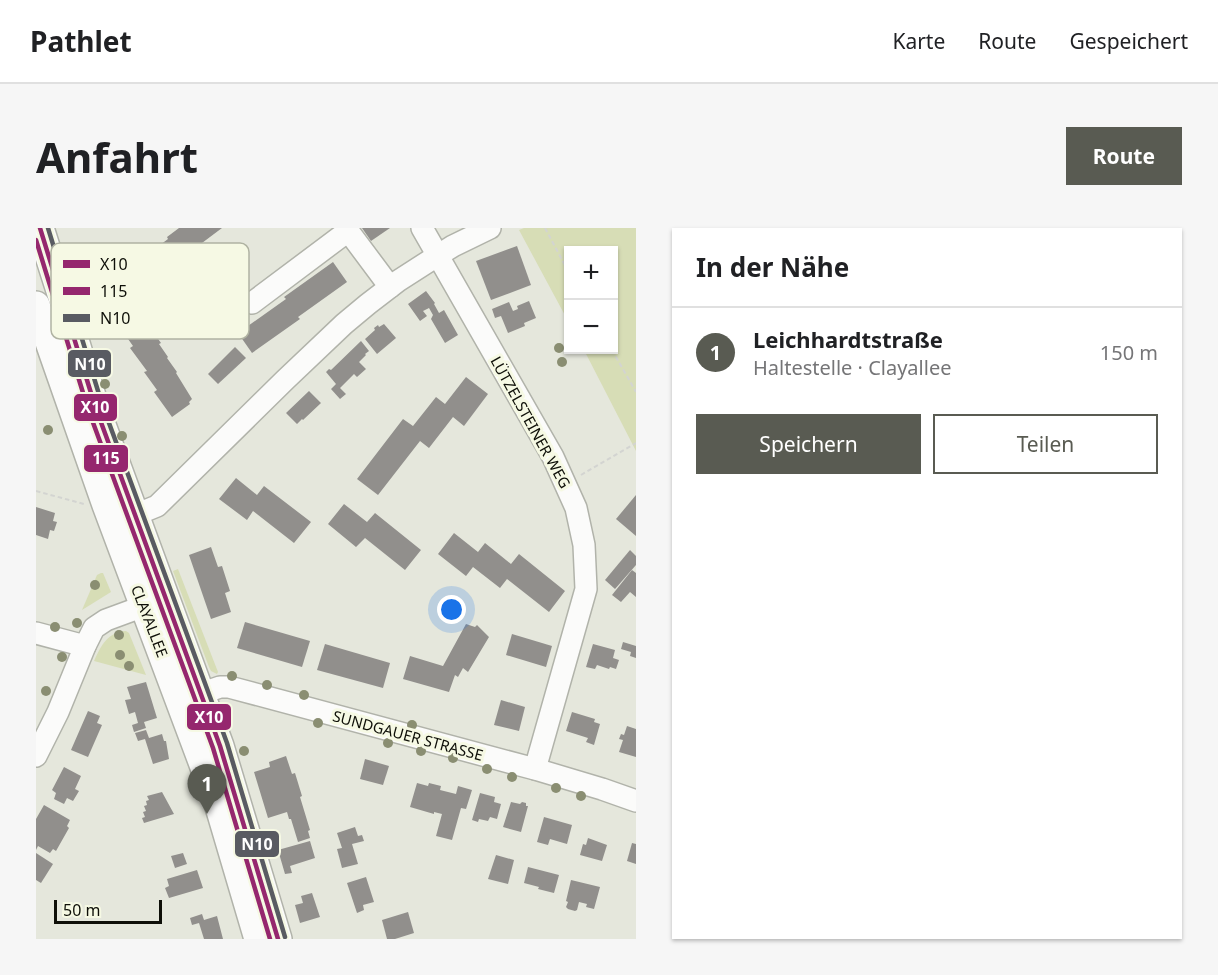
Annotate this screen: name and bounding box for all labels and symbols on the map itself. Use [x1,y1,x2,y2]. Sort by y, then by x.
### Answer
legend [51,243,249,339]
text: X10 [100,253,128,275]
text: 115 [100,280,127,302]
text: N10 [100,307,130,329]
line badge: N10 [67,349,112,378]
street label: LÜTZELSTEINER WEG [486,352,576,492]
text: N10 [74,353,106,375]
line badge: X10 [73,393,118,422]
text: X10 [80,396,110,418]
line badge: 115 [83,444,129,473]
text: 115 [92,447,120,469]
street label: CLAYALLEE [127,582,173,660]
your location [437,595,466,624]
line badge: X10 [186,703,232,731]
street label: SUNDGAUER STRASSE [331,705,485,765]
text: X10 [194,706,224,728]
pin: 1 [188,764,226,814]
line badge: N10 [234,830,280,858]
text: N10 [241,833,273,855]
scale bar [54,897,162,924]

